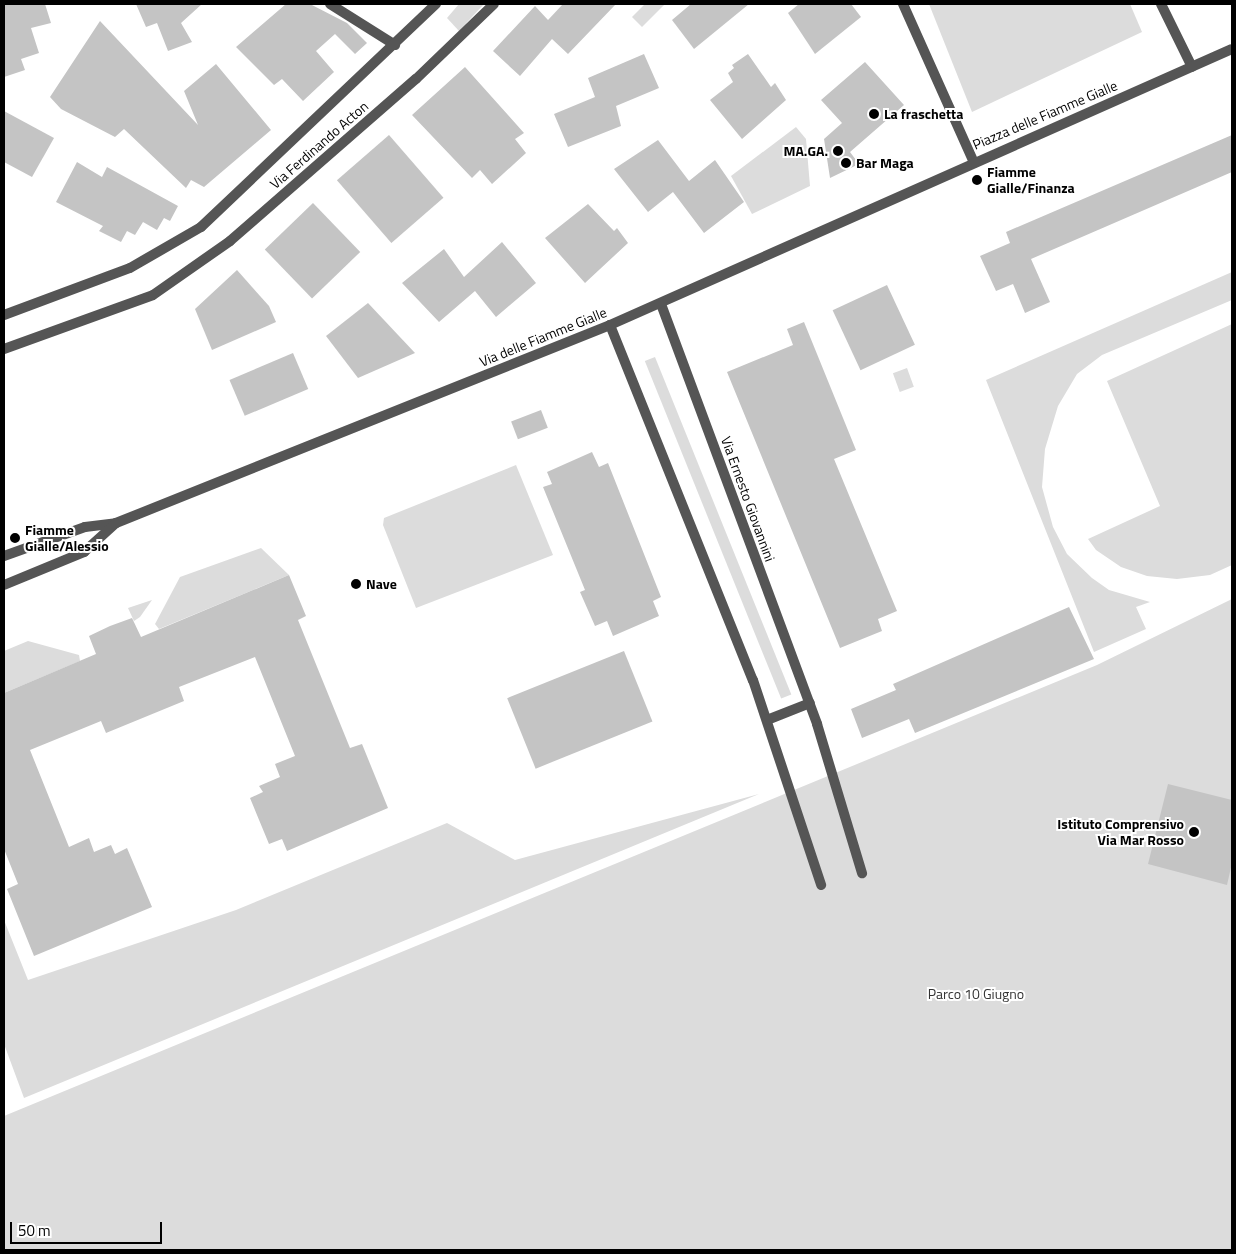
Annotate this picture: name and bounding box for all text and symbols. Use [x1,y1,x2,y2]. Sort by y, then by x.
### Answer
street label: Piazza delle Fiamme Gialle [970,77,1120,153]
street label: Via Ferdinando Acton [266,98,372,192]
place label: La fraschetta [884,106,963,122]
marker: La fraschetta [868,108,880,120]
place label: MA.GA. [783,143,828,159]
marker: MA.GA. [832,145,844,157]
place label: Bar Maga [856,155,914,171]
marker: Bar Maga [840,157,852,169]
place label: Fiamme Gialle/Finanza [987,164,1075,196]
marker: Fiamme Gialle/Finanza [971,174,983,186]
street label: Via delle Fiamme Gialle [477,304,609,370]
street label: Via Ernesto Giovannini [718,434,778,564]
place label: Fiamme Gialle/Alessio [25,522,109,554]
marker: Fiamme Gialle/Alessio [9,532,21,544]
place label: Nave [366,576,397,592]
marker: Nave [350,578,362,590]
place label: Istituto Comprensivo Via Mar Rosso [1057,816,1184,849]
marker: Istituto Comprensivo Via Mar Rosso [1188,826,1200,838]
park label: Parco 10 Giugno [928,986,1024,1002]
scale bar [12,1212,165,1244]
text: 50 m [18,1219,51,1242]

